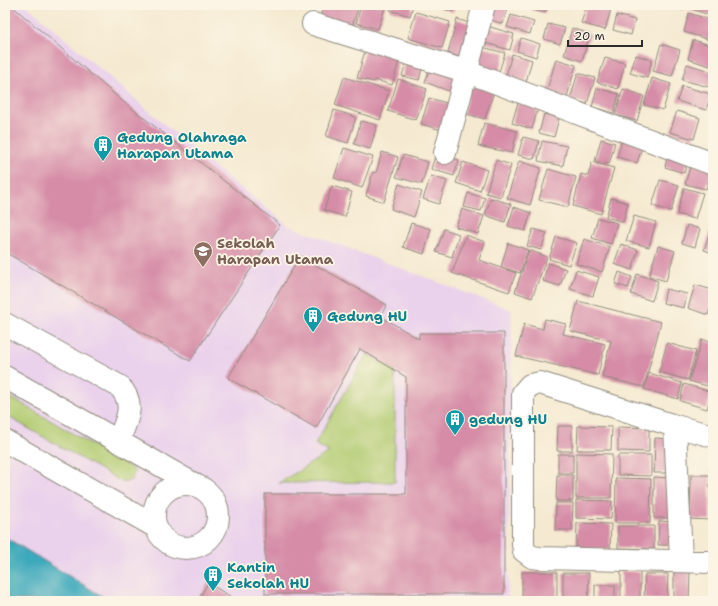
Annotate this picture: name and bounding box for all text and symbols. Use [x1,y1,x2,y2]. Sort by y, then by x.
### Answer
scale bar [568,22,642,48]
text: 20 m [574,28,605,44]
place label: Gedung Olahraga Harapan Utama [117,128,247,162]
building icon: Gedung Olahraga Harapan Utama [92,134,114,162]
place label: Sekolah Harapan Utama [217,234,334,268]
school or university icon: Sekolah Harapan Utama [192,240,214,268]
building icon: Gedung HU [302,305,324,333]
place label: Gedung HU [327,307,407,325]
building icon: gedung HU [444,408,466,436]
place label: gedung HU [469,410,547,428]
place label: Kantin Sekolah HU [227,558,309,592]
building icon: Kantin Sekolah HU [202,564,224,592]

